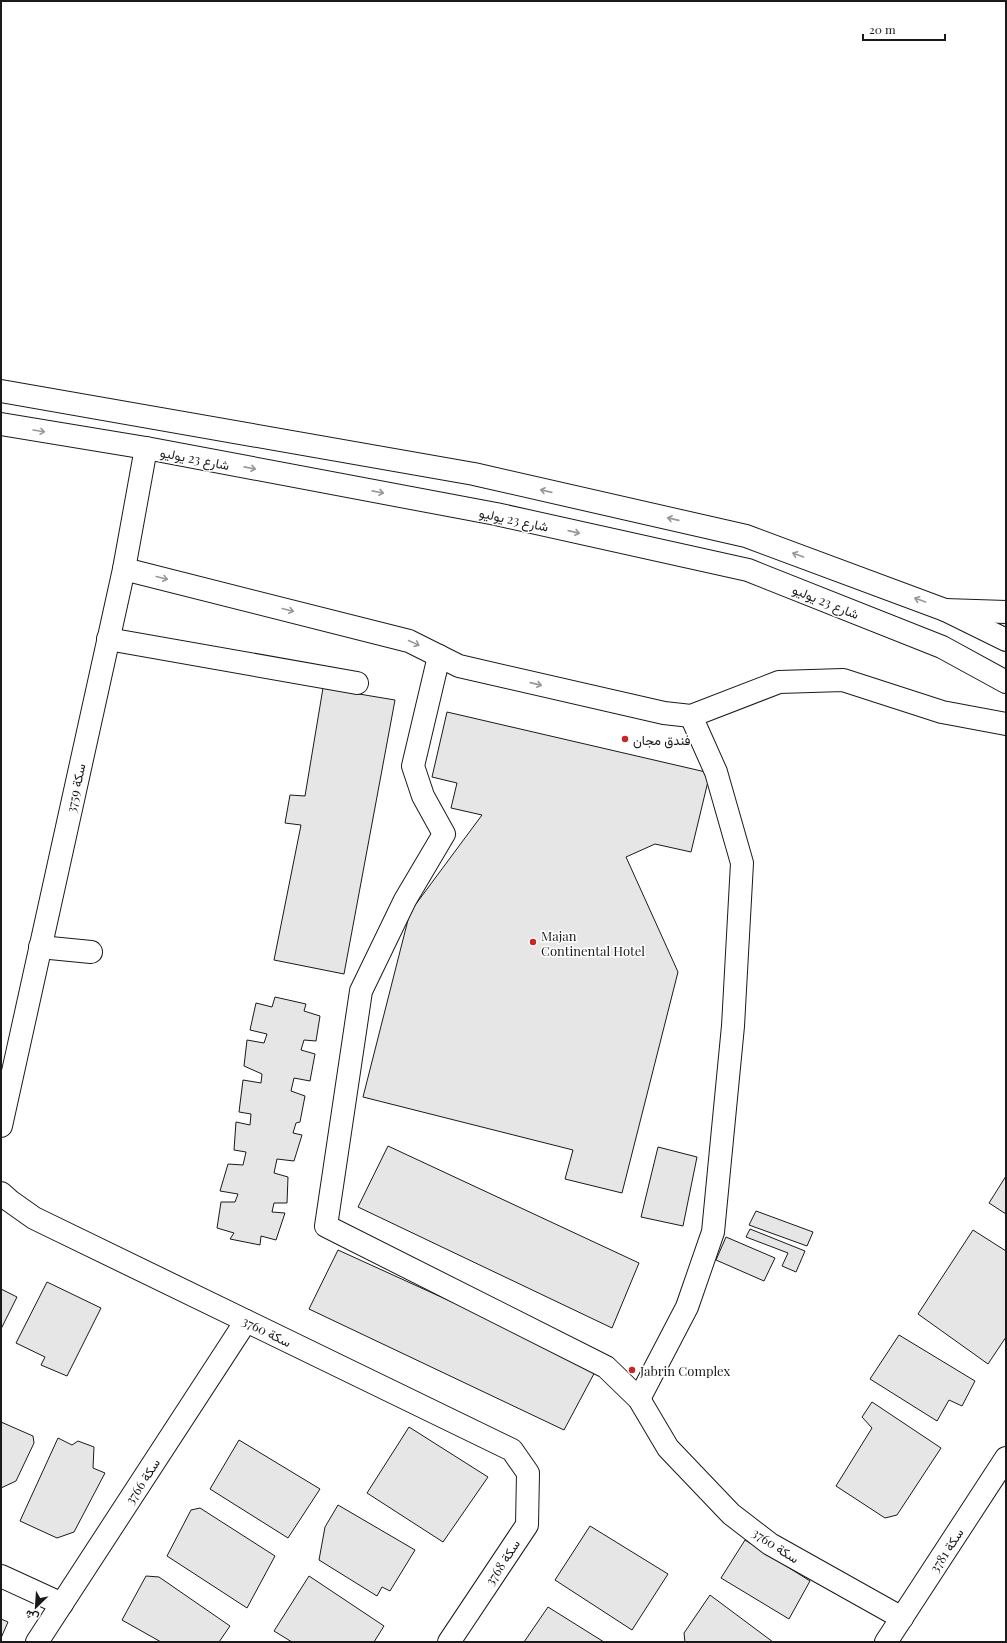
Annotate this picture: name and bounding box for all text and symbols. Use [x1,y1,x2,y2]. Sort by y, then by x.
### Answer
scale bar [863,16,945,42]
text: 20 m [869,21,896,37]
one-way arrow [33,427,46,435]
street label: شارع 23 يوليو [159,443,231,475]
one-way arrow [243,464,256,472]
one-way arrow [540,486,553,494]
one-way arrow [371,488,384,496]
street label: شارع 23 يوليو [477,503,550,537]
one-way arrow [667,515,680,523]
one-way arrow [567,528,580,536]
one-way arrow [791,551,804,558]
one-way arrow [155,575,168,583]
street label: شارع 23 يوليو [790,580,862,624]
one-way arrow [914,596,926,604]
one-way arrow [281,607,294,614]
one-way arrow [407,640,419,647]
one-way arrow [529,680,542,688]
place label: فندق مجان [633,731,691,749]
marker: فندق مجان [620,734,630,744]
street label: سكة 3759 [61,762,89,814]
place label: Majan Continental Hotel [541,927,645,959]
marker: Majan Continental Hotel [528,937,538,947]
street label: سكة 3760 [240,1312,294,1350]
place label: Jabrin Complex [639,1362,730,1379]
marker: Jabrin Complex [627,1365,637,1375]
street label: سكة 3766 [121,1455,163,1507]
street label: سكة 3760 [749,1524,803,1566]
street label: سكة 3781 [925,1525,967,1575]
street label: سكة 3768 [481,1536,523,1588]
north arrow [16,1587,56,1627]
text: ش [22,1607,41,1626]

